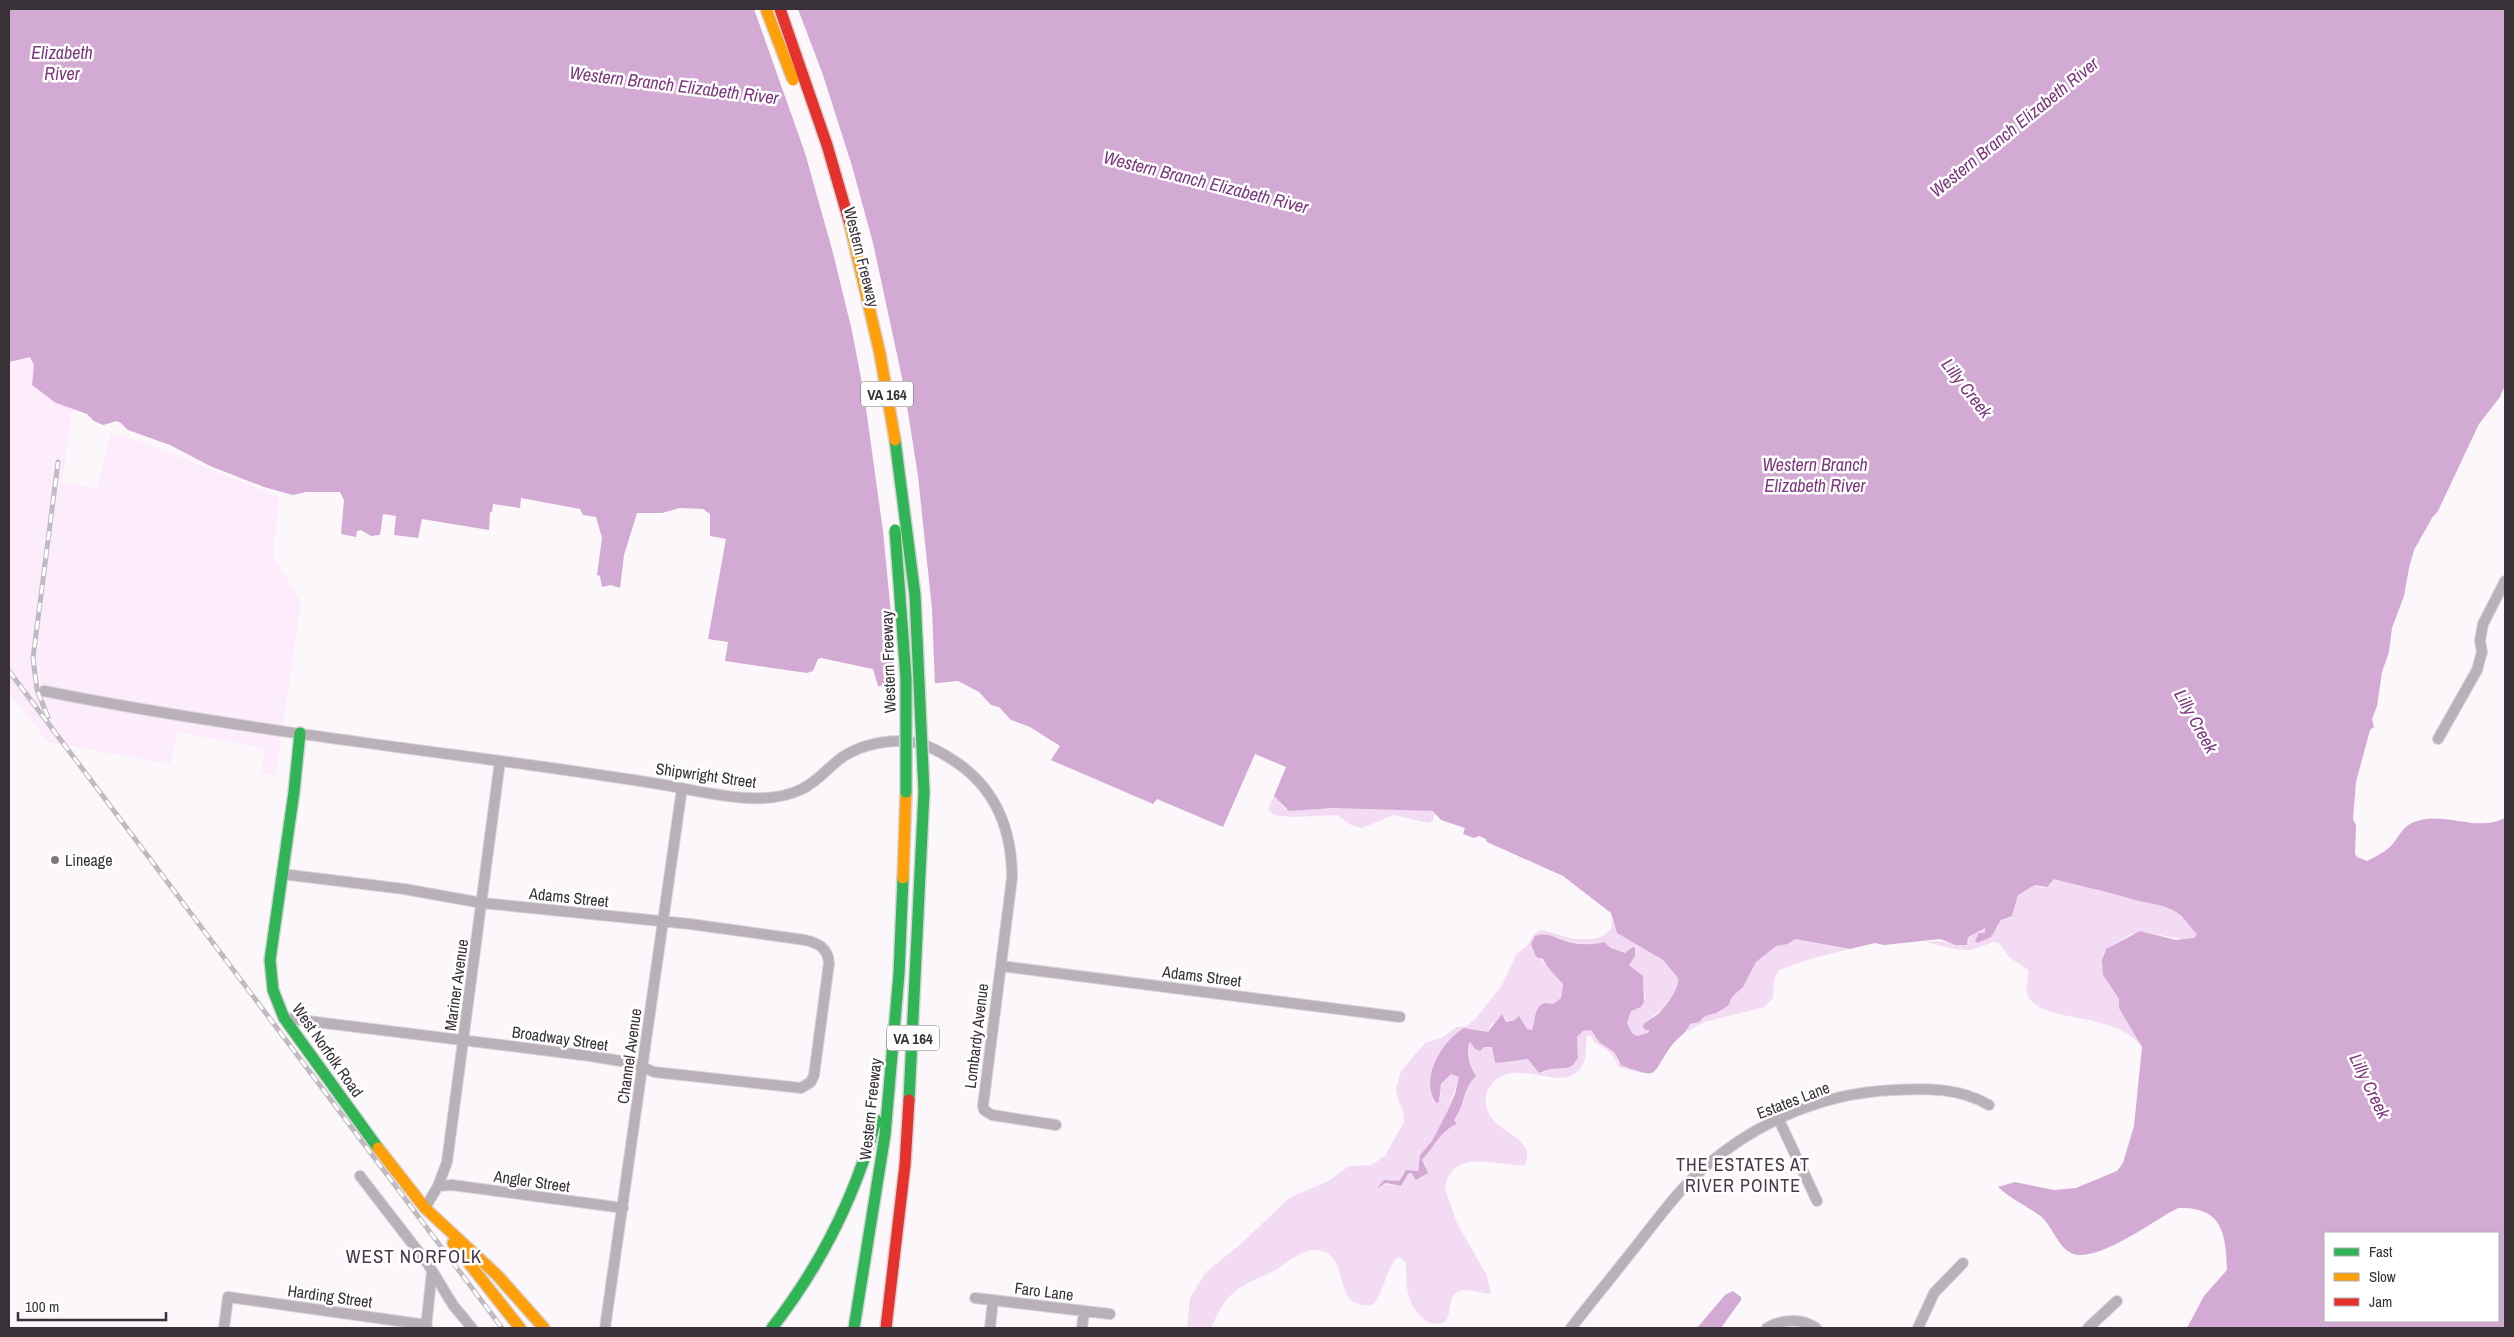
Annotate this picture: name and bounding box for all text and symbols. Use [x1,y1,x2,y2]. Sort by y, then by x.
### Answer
water label: Elizabeth River [31,40,93,86]
water label: Western Branch Elizabeth River [1924,50,2105,203]
water label: Western Branch Elizabeth River [568,60,781,110]
water label: Western Branch Elizabeth River [1101,144,1312,220]
street label: Western Freeway [839,205,885,310]
water label: Lilly Creek [1936,353,1999,424]
road number: VA 164 [861,382,913,406]
water label: Western Branch Elizabeth River [1762,452,1868,498]
street label: Western Freeway [875,610,901,714]
water label: Lilly Creek [2168,684,2224,758]
street label: Shipwright Street [654,757,758,793]
place label: Lineage [65,849,112,871]
marker: Lineage [49,854,61,866]
street label: Adams Street [527,882,610,912]
street label: Mariner Avenue [439,938,473,1032]
street label: Adams Street [1160,960,1243,992]
street label: Lombardy Avenue [959,982,993,1090]
street label: West Norfolk Road [287,999,369,1101]
street label: Channel Avenue [611,1007,647,1105]
street label: Broadway Street [510,1020,610,1056]
road number: VA 164 [887,1026,939,1050]
water label: Lilly Creek [2343,1049,2397,1123]
street label: Western Freeway [854,1056,886,1161]
street label: Estates Lane [1753,1076,1833,1124]
district label: THE ESTATES AT RIVER POINTE [1676,1152,1810,1198]
street label: Angler Street [492,1165,572,1197]
legend [2324,1232,2499,1322]
text: Fast [2369,1241,2393,1262]
district label: WEST NORFOLK [346,1243,482,1269]
text: Slow [2369,1266,2396,1287]
street label: Faro Lane [1013,1276,1075,1306]
street label: Harding Street [286,1279,374,1313]
scale bar [18,1290,165,1322]
text: Jam [2369,1291,2392,1312]
text: 100 m [25,1296,59,1317]

